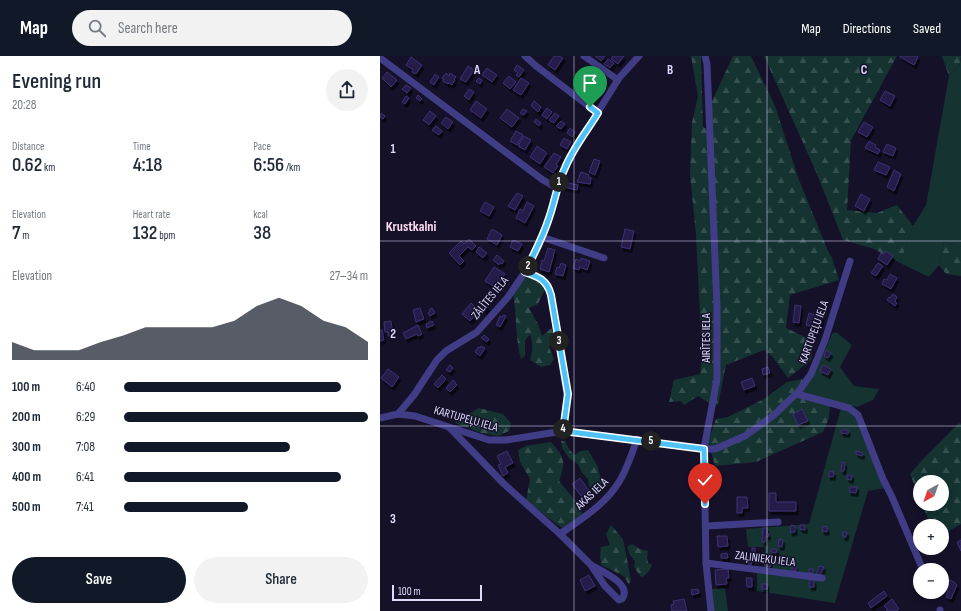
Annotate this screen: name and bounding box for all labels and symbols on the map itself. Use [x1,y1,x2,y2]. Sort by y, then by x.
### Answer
text: A [473,62,481,78]
text: B [667,62,673,78]
text: C [861,62,868,78]
pin [573,66,607,107]
text: 1 [390,141,396,157]
pin: 1 [549,172,569,192]
district label: Krustkalni [386,218,437,235]
pin: 2 [518,256,538,276]
street label: ZĀLĪTES IELA [468,273,512,323]
street label: KARTUPEĻU IELA [796,298,833,366]
street label: AIRĪTES IELA [699,312,714,364]
text: 2 [390,326,396,342]
pin: 3 [549,331,569,351]
street label: KARTUPEĻU IELA [432,403,501,436]
pin: 4 [553,419,573,439]
pin: 5 [641,431,661,451]
pin [688,463,722,504]
street label: AKAS IELA [572,474,612,514]
north arrow [913,475,949,511]
text: 3 [390,511,396,527]
street label: ZAĻINIEKU IELA [734,548,797,570]
scale bar [392,583,482,602]

